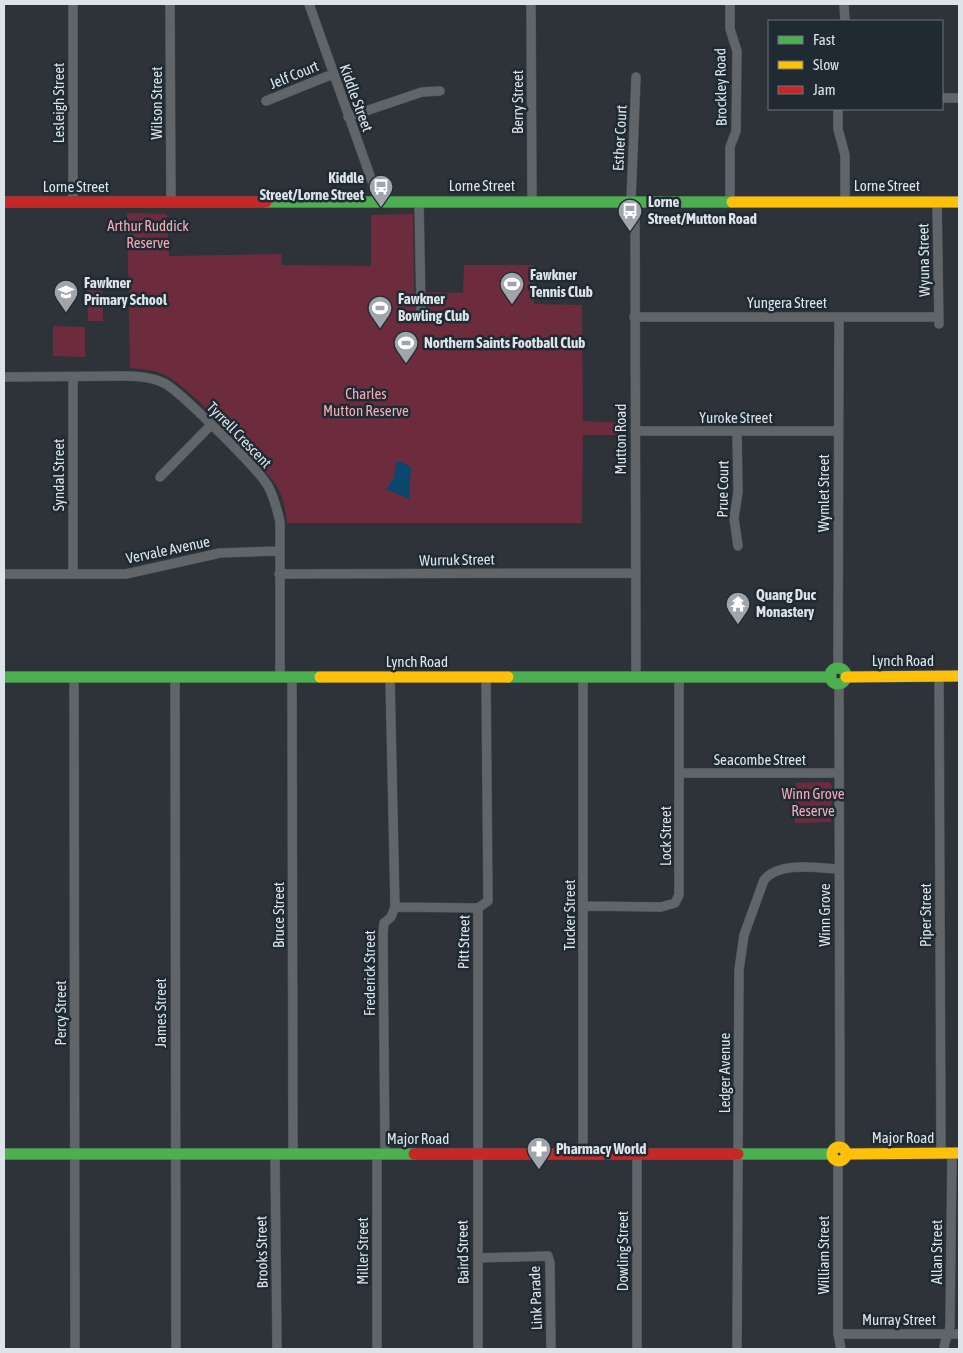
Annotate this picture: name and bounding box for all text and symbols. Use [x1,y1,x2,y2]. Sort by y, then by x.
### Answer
legend [768,20,943,110]
text: Fast [813,31,835,48]
street label: Brockley Road [711,48,730,126]
text: Slow [813,56,839,73]
street label: Jelf Court [267,57,321,92]
street label: Kiddle Street [336,62,377,134]
street label: Lesleigh Street [50,63,67,143]
street label: Wilson Street [148,67,165,139]
street label: Berry Street [509,70,526,134]
text: Jam [813,81,836,98]
street label: Esther Court [609,104,630,171]
place label: Kiddle Street/Lorne Street [260,169,365,203]
bus stop icon: Kiddle Street/Lorne Street [368,174,394,208]
street label: Lorne Street [449,177,515,194]
street label: Lorne Street [854,177,920,194]
street label: Lorne Street [43,178,109,195]
place label: Lorne Street/Mutton Road [648,193,757,227]
bus stop icon: Lorne Street/Mutton Road [617,198,643,232]
park label: Arthur Ruddick Reserve [107,217,189,251]
street label: Wyuna Street [914,223,933,297]
place label: Fawkner Tennis Club [530,266,593,300]
sports icon: Fawkner Tennis Club [499,271,525,305]
place label: Fawkner Primary School [84,274,168,308]
school or university icon: Fawkner Primary School [53,279,79,313]
place label: Fawkner Bowling Club [398,290,469,324]
street label: Yungera Street [747,294,827,311]
sports icon: Fawkner Bowling Club [367,295,393,329]
sports icon: Northern Saints Football Club [393,330,419,364]
place label: Northern Saints Football Club [424,334,585,351]
park label: Charles Mutton Reserve [323,385,409,419]
street label: Tyrrell Crescent [204,398,275,471]
street label: Mutton Road [612,404,629,474]
street label: Yuroke Street [699,409,773,426]
street label: Syndal Street [50,439,67,511]
street label: Wymlet Street [815,454,832,532]
street label: Prue Court [713,460,732,518]
street label: Vervale Avenue [124,532,212,567]
street label: Wurruk Street [419,550,495,569]
place label: Quang Duc Monastery [756,586,816,620]
temple icon: Quang Duc Monastery [725,591,751,625]
street label: Lynch Road [872,652,934,669]
street label: Lynch Road [386,653,448,670]
street label: Seacombe Street [714,751,806,768]
park label: Winn Grove Reserve [781,785,845,819]
street label: Lock Street [657,806,674,866]
street label: Tucker Street [561,879,578,951]
street label: Bruce Street [270,882,287,948]
street label: Winn Grove [816,883,833,947]
street label: Piper Street [917,883,934,947]
street label: Pitt Street [455,915,472,969]
street label: Frederick Street [361,930,378,1016]
street label: James Street [152,978,169,1048]
street label: Percy Street [52,980,69,1046]
street label: Ledger Avenue [716,1033,733,1113]
street label: Major Road [872,1129,934,1146]
street label: Major Road [387,1130,449,1147]
pharmacy icon: Pharmacy World [526,1136,552,1170]
place label: Pharmacy World [556,1140,646,1157]
street label: Dowling Street [614,1211,631,1291]
street label: Brooks Street [252,1216,271,1288]
street label: William Street [815,1216,832,1294]
street label: Miller Street [354,1217,371,1285]
street label: Baird Street [453,1220,472,1284]
street label: Allan Street [928,1220,945,1284]
street label: Link Parade [526,1265,545,1330]
street label: Murray Street [862,1311,936,1328]

